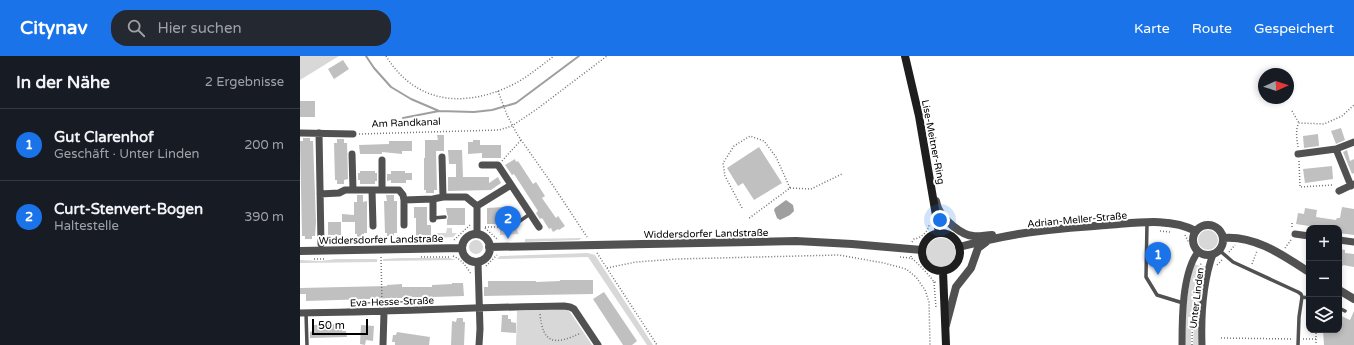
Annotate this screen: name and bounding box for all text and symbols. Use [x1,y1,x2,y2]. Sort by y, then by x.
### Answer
search box [111,10,391,46]
text: Citynav [20,17,87,39]
icon: search [125,17,147,39]
text: Hier suchen [157,19,242,37]
text: Karte [1134,20,1170,37]
text: Route [1192,20,1232,37]
text: Gespeichert [1254,20,1334,37]
north arrow [1258,68,1294,104]
text: In der Nähe [16,72,110,93]
text: 2 Ergebnisse [205,74,284,90]
street label: Lise-Meitner-Ring [919,99,947,186]
street label: Am Randkanal [371,116,441,130]
text: Gut Clarenhof [54,128,154,146]
text: 1 [25,137,33,153]
text: 200 m [244,137,284,153]
text: Geschäft · Unter Linden [54,146,199,162]
text: Curt-Stenvert-Bogen [54,200,203,218]
pin: 2 [495,206,521,239]
text: 2 [25,209,33,225]
text: 390 m [244,209,284,225]
your location [930,210,950,230]
street label: Adrian-Meller-Straße [1027,210,1128,230]
text: Haltestelle [54,218,119,234]
map controls [1306,225,1342,333]
button: + [1306,225,1342,261]
street label: Widdersdorfer Landstraße [644,227,769,241]
street label: Widdersdorfer Landstraße [319,233,444,247]
pin: 1 [1145,242,1171,275]
button: − [1306,261,1342,297]
street label: Unter Linden [1187,267,1207,329]
street label: Eva-Hesse-Straße [350,295,435,309]
button: layers [1306,297,1342,333]
scale bar [312,317,368,336]
text: 50 m [318,319,345,332]

